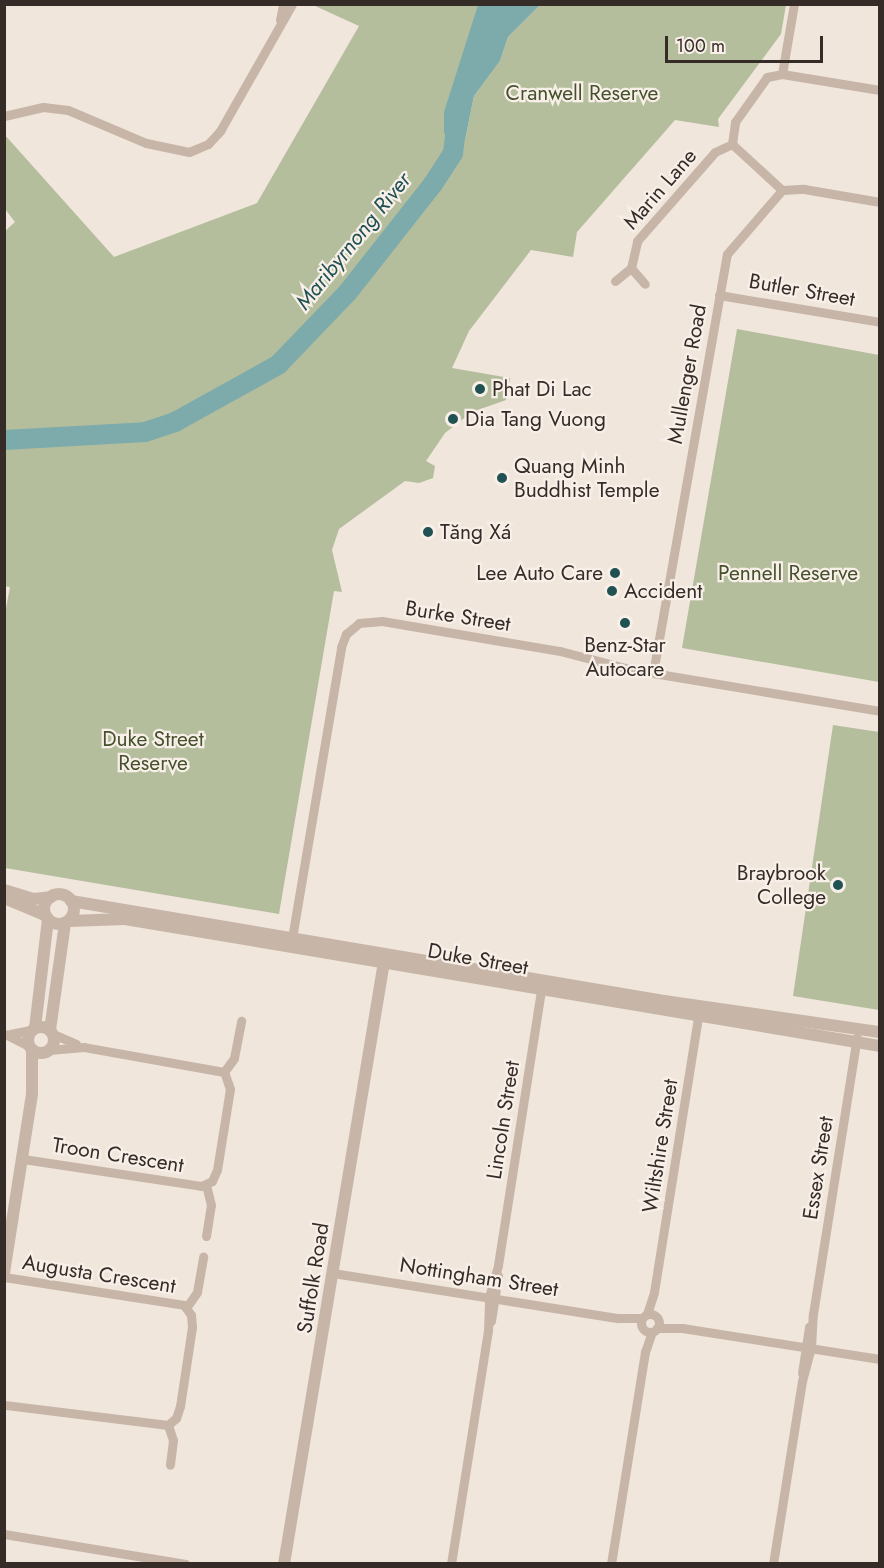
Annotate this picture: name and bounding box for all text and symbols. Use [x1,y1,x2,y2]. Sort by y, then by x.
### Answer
scale bar [668,24,826,62]
text: 100 m [676,33,725,59]
park label: Cranwell Reserve [506,80,658,106]
street label: Marin Lane [618,144,702,234]
water label: Maribyrnong River [290,167,416,315]
street label: Butler Street [747,268,857,312]
street label: Mullenger Road [662,302,712,446]
place label: Phat Di Lac [492,376,592,402]
marker: Phat Di Lac [473,382,487,396]
place label: Dia Tang Vuong [465,406,606,432]
marker: Dia Tang Vuong [446,412,460,426]
place label: Quang Minh Buddhist Temple [514,453,659,503]
marker: Quang Minh Buddhist Temple [495,471,509,485]
place label: Tăng Xá [440,519,511,545]
marker: Tăng Xá [421,525,435,539]
place label: Lee Auto Care [476,560,603,586]
park label: Pennell Reserve [718,560,858,586]
marker: Lee Auto Care [608,566,622,580]
place label: Accident [624,578,702,604]
marker: Accident [605,584,619,598]
street label: Burke Street [404,595,512,637]
marker: Benz-Star Autocare [618,616,632,630]
place label: Benz-Star Autocare [584,632,666,682]
park label: Duke Street Reserve [102,726,204,776]
place label: Braybrook College [737,860,826,910]
marker: Braybrook College [831,878,845,892]
street label: Duke Street [426,938,530,980]
street label: Lincoln Street [481,1059,525,1181]
street label: Wiltshire Street [637,1077,683,1215]
street label: Essex Street [797,1115,839,1221]
street label: Troon Crescent [50,1132,186,1178]
street label: Suffolk Road [292,1221,334,1335]
street label: Augusta Crescent [21,1249,177,1299]
street label: Nottingham Street [398,1252,560,1302]

